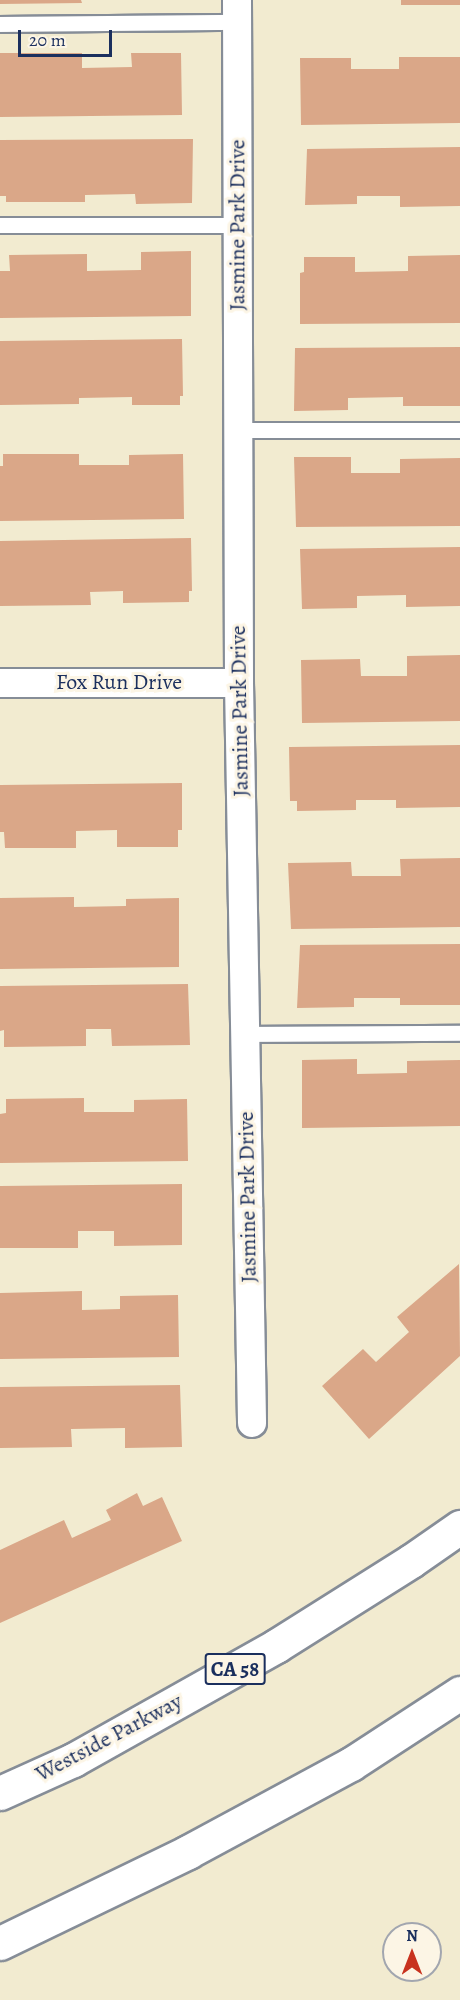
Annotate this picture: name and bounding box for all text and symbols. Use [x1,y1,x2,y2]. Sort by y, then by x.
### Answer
scale bar [21,18,116,56]
text: 20 m [29,28,66,52]
street label: Jasmine Park Drive [225,139,251,311]
street label: Jasmine Park Drive [225,625,255,797]
street label: Fox Run Drive [56,670,182,696]
street label: Jasmine Park Drive [233,1111,263,1283]
road number: CA 58 [204,1651,266,1687]
street label: Westside Parkway [31,1688,187,1788]
north arrow [382,1922,442,1982]
text: N [406,1925,418,1947]

